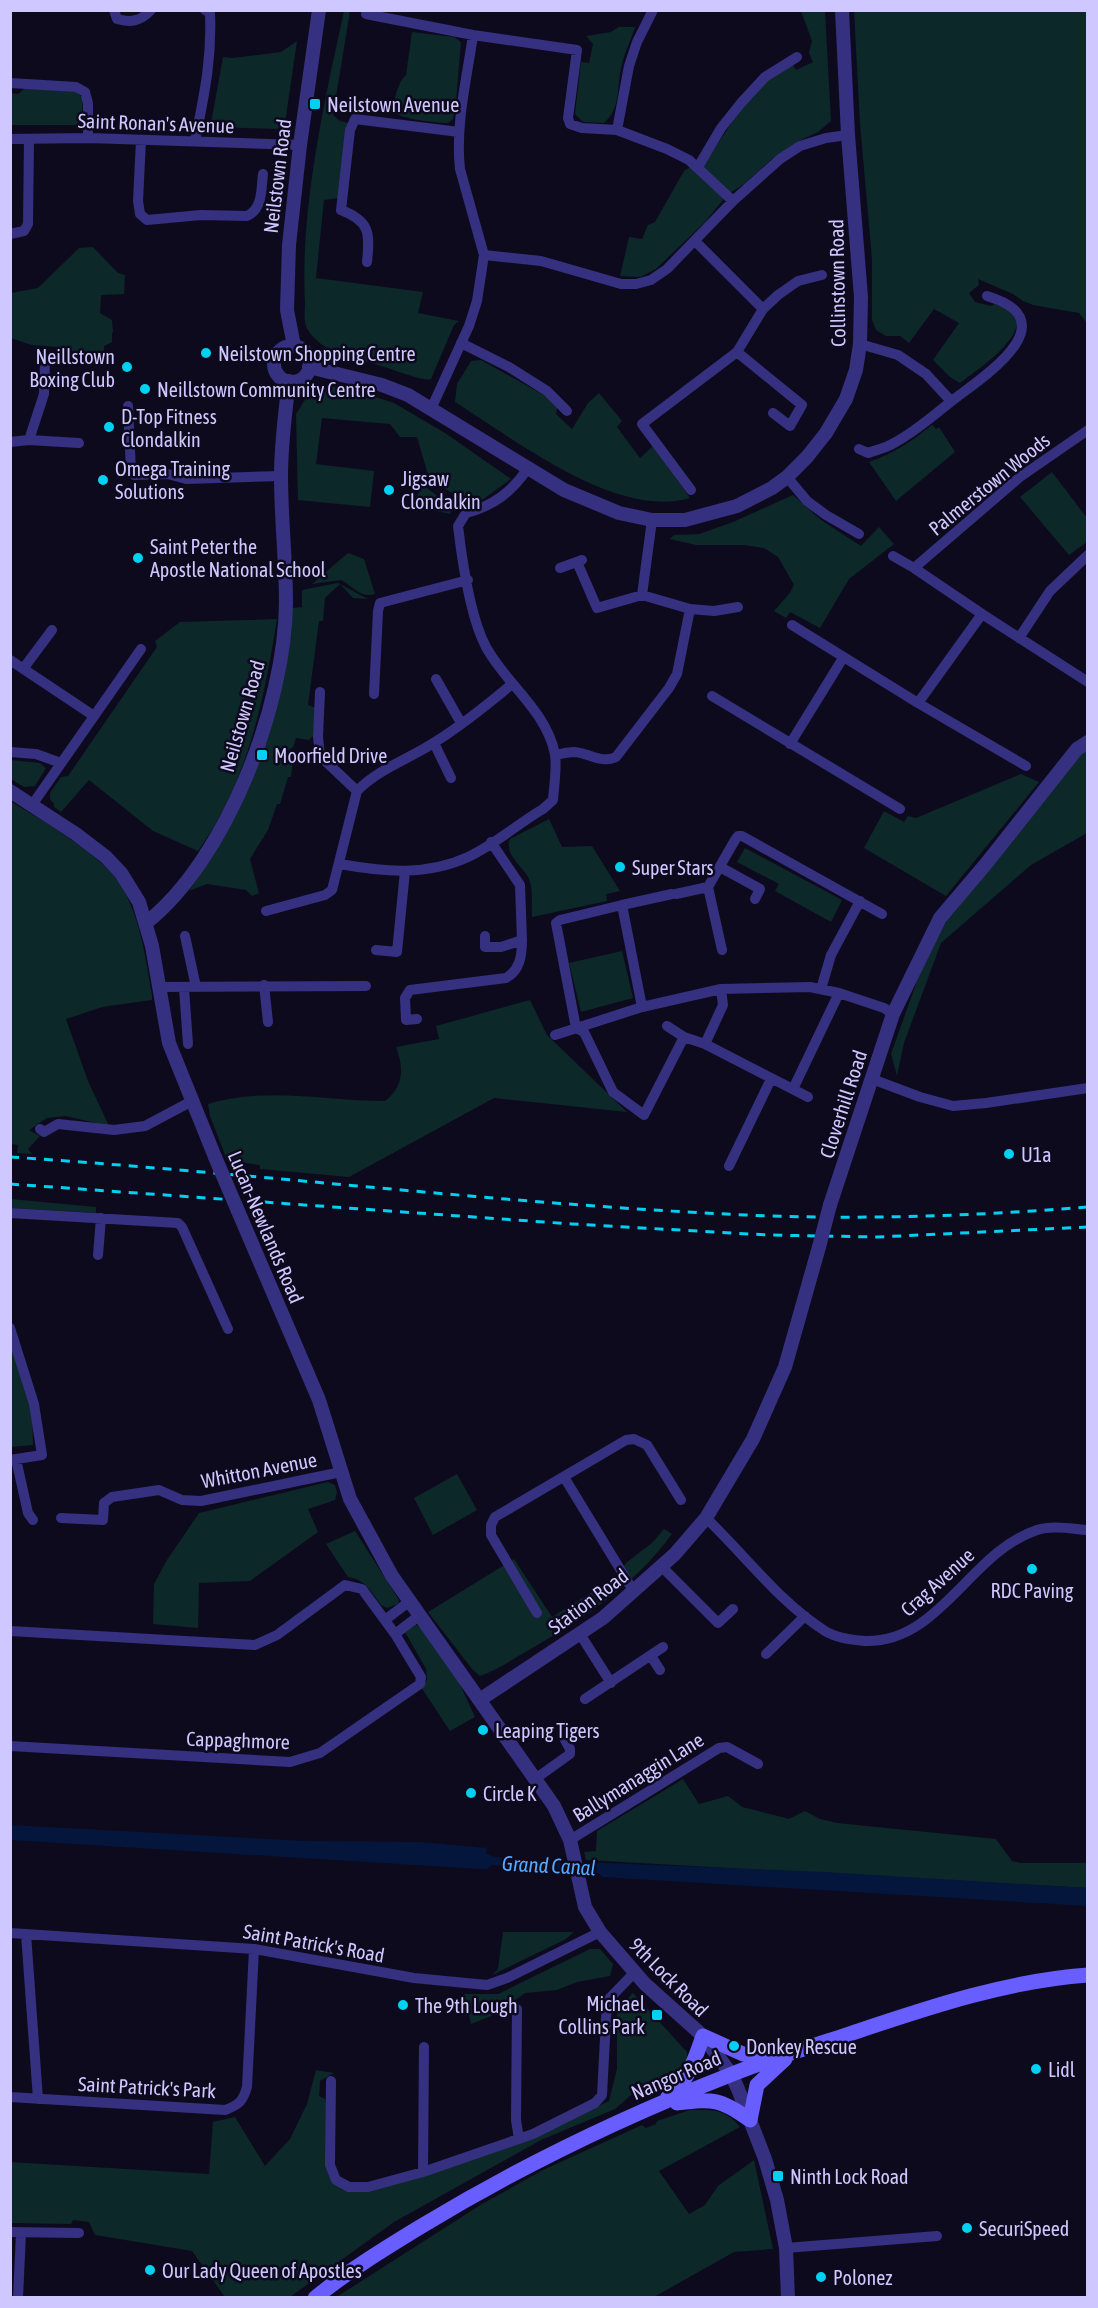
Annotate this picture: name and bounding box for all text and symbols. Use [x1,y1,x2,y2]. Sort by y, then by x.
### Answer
place label: Neilstown Avenue [327,93,459,116]
marker: Neilstown Avenue [308,97,322,111]
street label: Saint Ronan's Avenue [77,109,235,137]
street label: Neilstown Road [259,117,295,235]
street label: Collinstown Road [824,219,850,347]
place label: Neilstown Shopping Centre [218,342,416,365]
place label: Neillstown Boxing Club [29,345,115,391]
marker: Neilstown Shopping Centre [199,346,213,360]
marker: Neillstown Boxing Club [120,360,134,374]
place label: Neillstown Community Centre [157,378,376,401]
marker: Neillstown Community Centre [138,382,152,396]
place label: D-Top Fitness Clondalkin [121,405,217,451]
marker: D-Top Fitness Clondalkin [102,420,116,434]
street label: Palmerstown Woods [924,428,1054,540]
place label: Omega Training Solutions [115,457,230,503]
place label: Jigsaw Clondalkin [401,467,481,513]
marker: Omega Training Solutions [96,473,110,487]
marker: Jigsaw Clondalkin [382,483,396,497]
place label: Saint Peter the Apostle National School [150,535,327,581]
marker: Saint Peter the Apostle National School [131,551,145,565]
street label: Neilstown Road [215,657,269,775]
place label: Moorfield Drive [274,744,387,767]
marker: Moorfield Drive [255,748,269,762]
place label: Super Stars [632,856,714,879]
marker: Super Stars [613,860,627,874]
street label: Cloverhill Road [815,1047,871,1161]
place label: U1a [1021,1143,1052,1166]
street label: Lucan-Newlands Road [224,1147,308,1307]
marker: U1a [1002,1147,1016,1161]
street label: Whitton Avenue [199,1448,319,1492]
street label: Crag Avenue [896,1543,978,1621]
marker: RDC Paving [1025,1562,1039,1576]
street label: Station Road [544,1564,632,1638]
place label: RDC Paving [991,1579,1074,1602]
place label: Leaping Tigers [495,1719,599,1742]
marker: Leaping Tigers [476,1723,490,1737]
street label: Cappaghmore [186,1727,290,1753]
street label: Ballymanaggin Lane [568,1728,708,1826]
place label: Circle K [483,1782,537,1805]
marker: Circle K [464,1786,478,1800]
water label: Grand Canal [501,1851,597,1879]
street label: Saint Patrick's Road [242,1919,386,1967]
street label: 9th Lock Road [625,1933,713,2021]
place label: Michael Collins Park [559,1992,646,2038]
place label: The 9th Lough [415,1994,518,2017]
marker: The 9th Lough [396,1998,410,2012]
marker: Michael Collins Park [650,2008,664,2022]
place label: Donkey Rescue [746,2035,857,2058]
marker: Donkey Rescue [727,2039,741,2053]
street label: Nangor Road [628,2046,724,2104]
place label: Lidl [1048,2058,1076,2081]
marker: Lidl [1029,2062,1043,2076]
street label: Saint Patrick's Park [77,2072,217,2102]
place label: Ninth Lock Road [790,2165,909,2188]
marker: Ninth Lock Road [771,2169,785,2183]
place label: SecuriSpeed [979,2217,1069,2240]
marker: SecuriSpeed [960,2221,974,2235]
place label: Our Lady Queen of Apostles [162,2259,362,2282]
marker: Our Lady Queen of Apostles [143,2263,157,2277]
place label: Polonez [833,2266,892,2289]
marker: Polonez [814,2270,828,2284]

